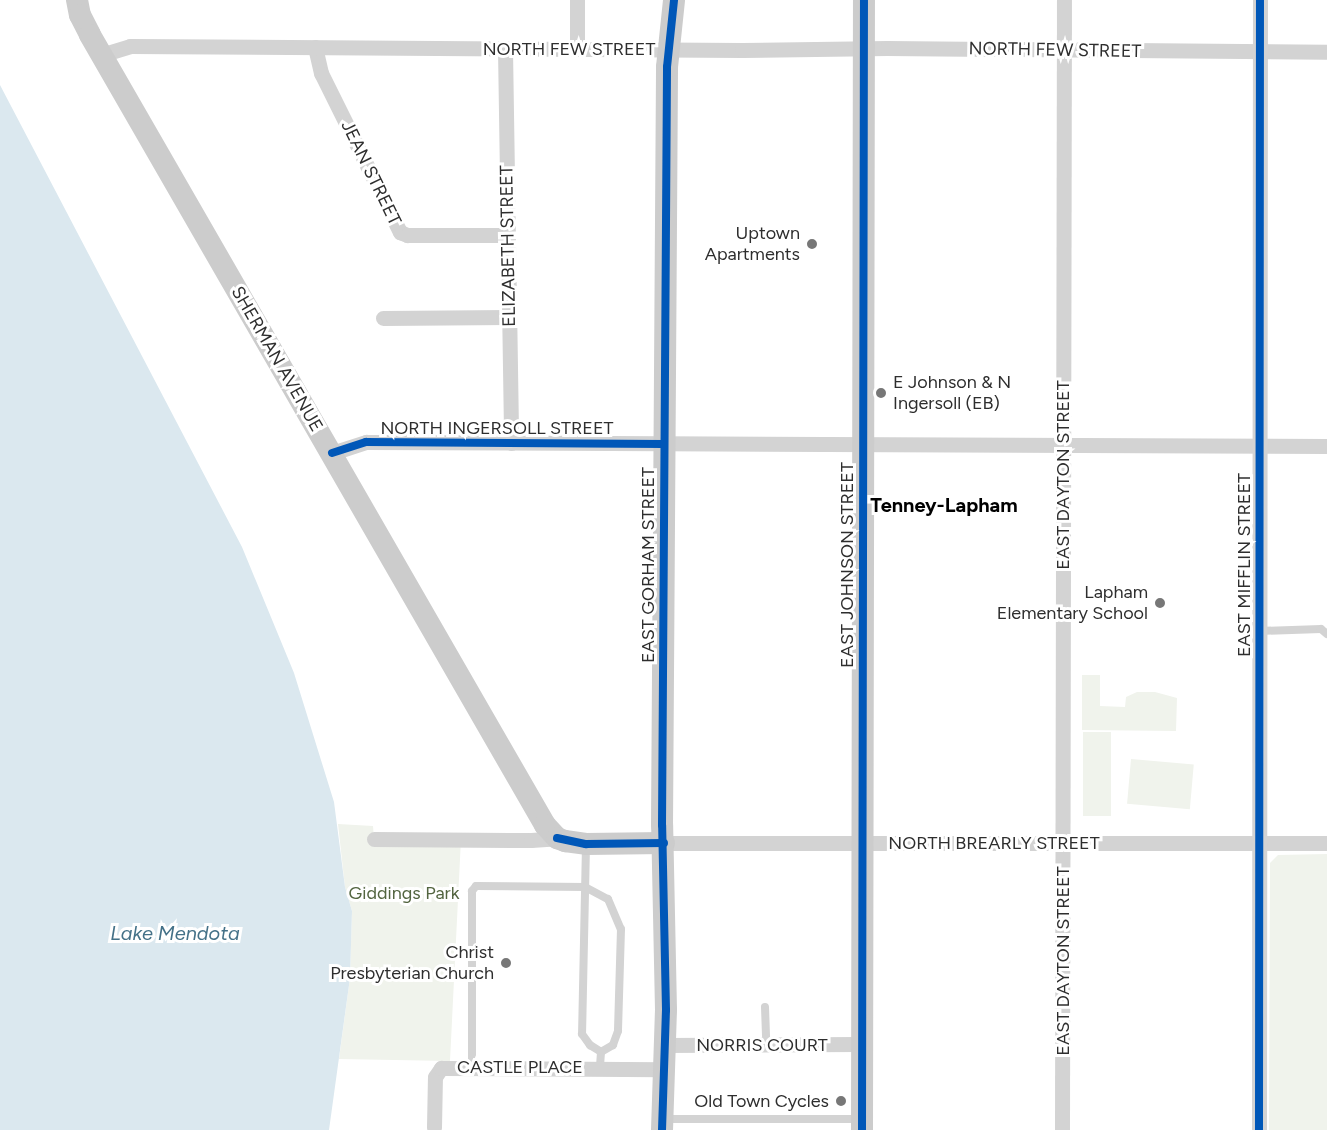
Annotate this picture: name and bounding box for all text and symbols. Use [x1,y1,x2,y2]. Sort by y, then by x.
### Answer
street label: NORTH FEW STREET [483,38,655,60]
street label: NORTH FEW STREET [968,38,1142,62]
street label: JEAN STREET [336,117,406,229]
street label: ELIZABETH STREET [496,165,520,327]
place label: Uptown Apartments [705,223,800,266]
marker: Uptown Apartments [805,237,819,251]
street label: SHERMAN AVENUE [227,283,327,435]
place label: E Johnson & N Ingersoll (EB) [893,372,1011,415]
street label: EAST DAYTON STREET [1052,380,1074,570]
marker: E Johnson & N Ingersoll (EB) [874,386,888,400]
street label: NORTH INGERSOLL STREET [380,417,614,439]
street label: EAST JOHNSON STREET [836,462,858,668]
street label: EAST GORHAM STREET [637,467,659,663]
street label: EAST MIFFLIN STREET [1233,473,1255,657]
district label: Tenney-Lapham [870,493,1018,517]
place label: Lapham Elementary School [997,582,1148,624]
marker: Lapham Elementary School [1153,596,1167,610]
street label: NORTH BREARLY STREET [888,832,1100,854]
street label: EAST DAYTON STREET [1052,866,1074,1056]
park label: Giddings Park [349,882,459,904]
water label: Lake Mendota [110,921,240,945]
place label: Christ Presbyterian Church [330,942,494,984]
marker: Christ Presbyterian Church [499,956,513,970]
street label: NORRIS COURT [696,1034,828,1056]
street label: CASTLE PLACE [457,1056,583,1078]
place label: Old Town Cycles [694,1090,829,1112]
marker: Old Town Cycles [834,1094,848,1108]

